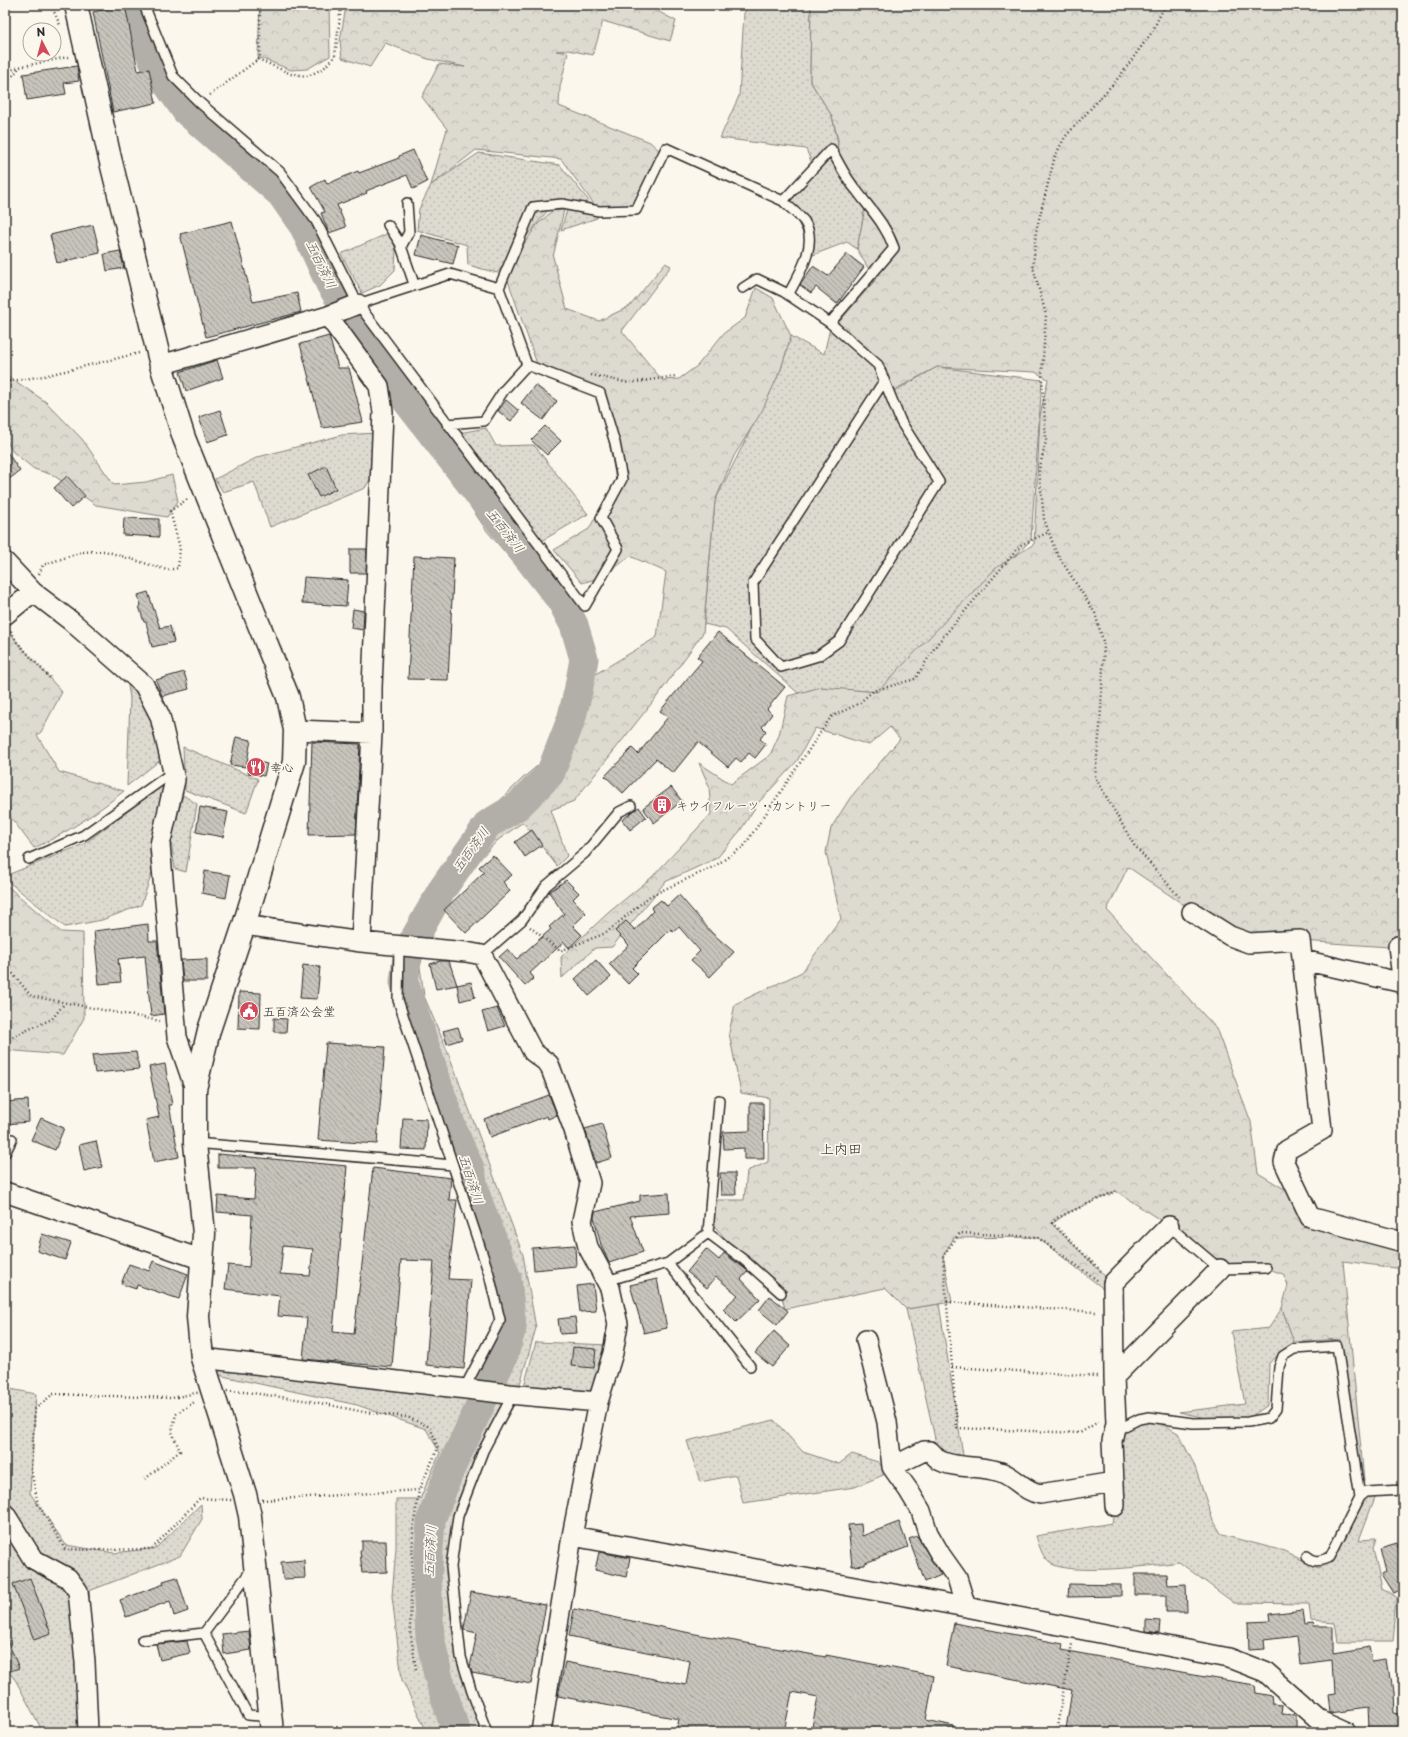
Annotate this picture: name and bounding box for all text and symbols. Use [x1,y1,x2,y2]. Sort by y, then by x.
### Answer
north arrow [22,22,62,62]
text: N [36,23,46,40]
water label: 五百済川 [302,236,342,292]
water label: 五百済川 [483,504,529,556]
restaurant icon: 幸心 [245,756,267,778]
place label: 幸心 [270,758,294,776]
building icon: キウイフルーツ・カントリー [651,794,673,816]
place label: キウイフルーツ・カントリー [676,796,831,814]
water label: 五百済川 [447,822,493,876]
public building icon: 五百済公会堂 [238,1000,260,1022]
place label: 五百済公会堂 [263,1002,335,1020]
district label: 上内田 [820,1138,862,1159]
water label: 五百済川 [455,1151,489,1207]
water label: 五百済川 [418,1525,440,1577]

